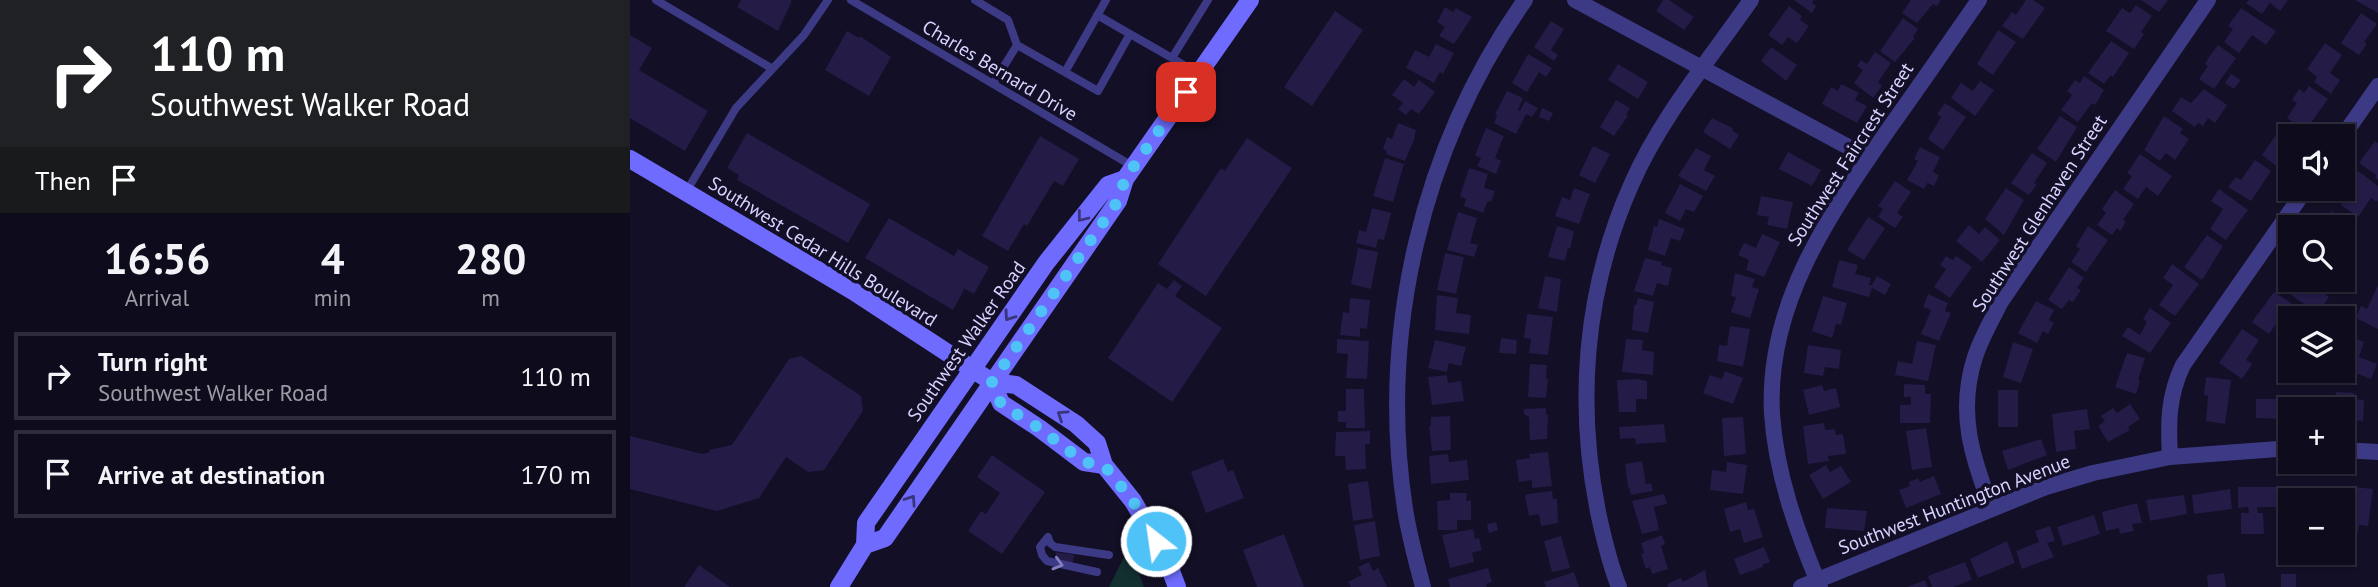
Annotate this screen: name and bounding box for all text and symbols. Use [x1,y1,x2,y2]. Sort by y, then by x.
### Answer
street label: Charles Bernard Drive [918,14,1082,126]
text: 110 m [150,21,285,85]
icon: right [35,28,126,119]
street label: Southwest Faircrest Street [1782,57,1919,250]
pin [1156,62,1216,122]
icon: arrive [1167,73,1205,111]
text: Southwest Walker Road [150,83,470,125]
street label: Southwest Glenhaven Street [1966,110,2112,316]
map controls [2278,124,2355,565]
button: sound [2278,124,2355,201]
icon: arrive [105,161,143,199]
text: Then [35,164,91,197]
street label: Southwest Cedar Hills Boulevard [704,171,942,331]
one-way arrow [1078,209,1091,221]
button: search [2278,215,2355,292]
text: 16:56 [104,231,210,286]
text: 4 [321,231,344,286]
text: 280 [455,231,526,286]
street label: Southwest Walker Road [902,256,1030,426]
text: Arrival [125,283,189,312]
text: min [314,283,351,312]
text: m [481,283,500,312]
button: layers [2278,306,2355,383]
one-way arrow [1005,308,1017,321]
text: Turn right [98,345,207,378]
icon: right [39,357,77,395]
text: 110 m [520,360,591,393]
text: Southwest Walker Road [98,378,328,407]
button: + [2278,397,2355,474]
one-way arrow [1057,411,1070,423]
street label: Southwest Huntington Avenue [1835,449,2073,559]
icon: arrive [39,455,77,493]
text: Arrive at destination [98,458,325,491]
text: 170 m [520,458,591,491]
button: − [2278,488,2355,565]
one-way arrow [903,494,916,507]
position arrow [1119,504,1193,578]
one-way arrow [1052,556,1064,570]

